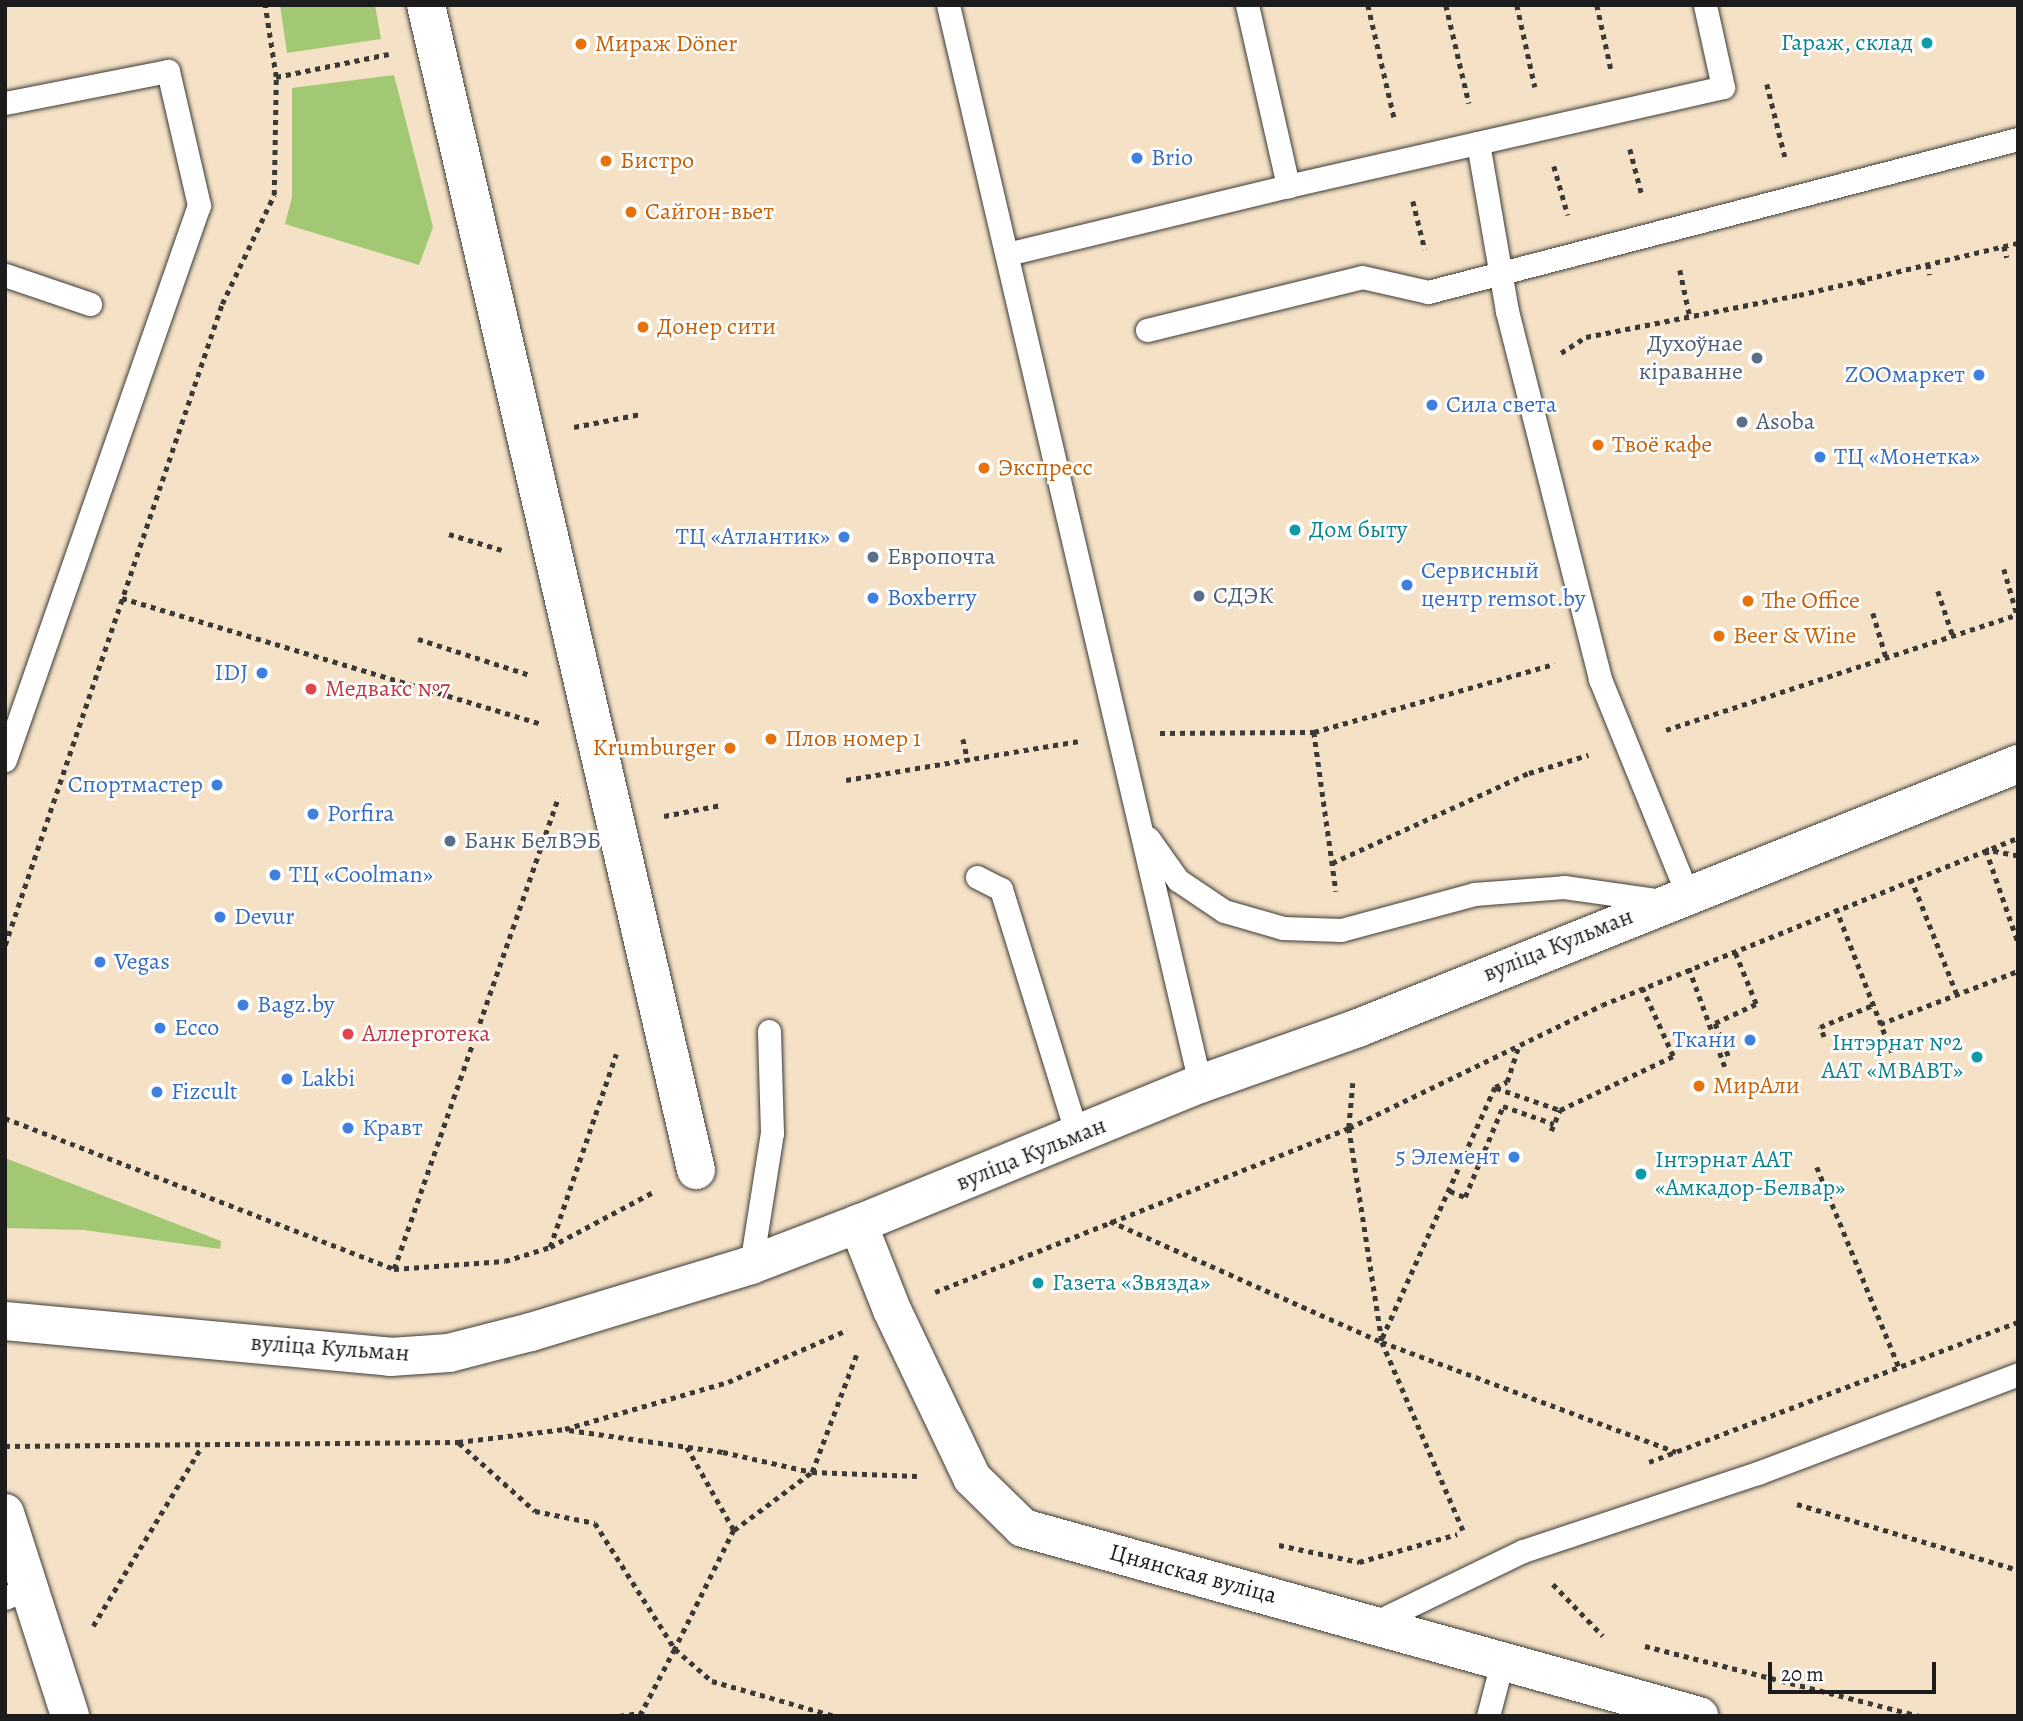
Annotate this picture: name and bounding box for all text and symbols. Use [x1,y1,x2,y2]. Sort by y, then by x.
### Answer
place label: Гараж, склад [1780,29,1913,57]
place label: Мираж Döner [595,30,738,58]
marker: Гараж, склад [1919,35,1935,51]
marker: Мираж Döner [573,36,589,52]
place label: Brio [1151,144,1193,172]
place label: Бистро [620,147,694,175]
marker: Brio [1129,150,1145,166]
marker: Бистро [598,153,614,169]
place label: Сайгон-вьет [645,198,774,226]
marker: Сайгон-вьет [623,204,639,220]
place label: Донер сити [657,313,776,341]
marker: Донер сити [635,319,651,335]
place label: Духоўнае кіраванне [1639,330,1743,386]
marker: Духоўнае кіраванне [1749,350,1765,366]
place label: ZOOмаркет [1845,361,1965,389]
marker: ZOOмаркет [1971,367,1987,383]
place label: Сила света [1446,391,1557,419]
marker: Сила света [1424,397,1440,413]
place label: Asoba [1756,408,1815,436]
marker: Asoba [1734,414,1750,430]
place label: Твоё кафе [1612,431,1712,459]
marker: Твоё кафе [1590,437,1606,453]
place label: ТЦ «Монетка» [1834,443,1980,471]
marker: ТЦ «Монетка» [1812,449,1828,465]
place label: Экспресс [998,454,1093,482]
marker: Экспресс [976,460,992,476]
place label: Дом быту [1309,516,1407,544]
marker: Дом быту [1287,522,1303,538]
place label: ТЦ «Атлантик» [676,523,830,551]
marker: ТЦ «Атлантик» [836,529,852,545]
place label: Европочта [887,543,996,571]
marker: Европочта [865,549,881,565]
place label: Сервисный центр remsot.by [1421,557,1585,613]
marker: Сервисный центр remsot.by [1399,577,1415,593]
place label: СДЭК [1213,582,1273,610]
place label: Boxberry [887,584,976,612]
place label: The Office [1762,587,1860,615]
marker: СДЭК [1191,588,1207,604]
marker: Boxberry [865,590,881,606]
marker: The Office [1740,593,1756,609]
place label: Beer & Wine [1733,622,1856,650]
marker: Beer & Wine [1711,628,1727,644]
place label: IDJ [215,659,248,687]
marker: IDJ [254,665,270,681]
place label: Медвакс №7 [325,675,450,703]
marker: Медвакс №7 [303,681,319,697]
place label: Плов номер 1 [785,725,921,753]
marker: Плов номер 1 [763,731,779,747]
place label: Krumburger [592,734,716,762]
marker: Krumburger [722,740,738,756]
place label: Спортмастер [68,771,203,799]
marker: Спортмастер [209,777,225,793]
place label: Porfira [327,800,395,828]
marker: Porfira [305,806,321,822]
place label: Банк БелВЭБ [464,827,601,855]
marker: Банк БелВЭБ [442,833,458,849]
place label: ТЦ «Coolman» [289,861,433,889]
marker: ТЦ «Coolman» [267,867,283,883]
street label: вуліца Кульман [1479,902,1637,988]
place label: Devur [234,903,294,931]
marker: Devur [212,909,228,925]
place label: Vegas [114,948,170,976]
marker: Vegas [92,954,108,970]
place label: Bagz.by [257,991,334,1019]
marker: Bagz.by [235,997,251,1013]
place label: Ecco [174,1014,219,1042]
marker: Ecco [152,1020,168,1036]
place label: Аллерготека [362,1020,490,1048]
marker: Аллерготека [340,1026,356,1042]
place label: Ткани [1673,1026,1736,1054]
place label: Інтэрнат №2 ААТ «МВАВТ» [1822,1029,1963,1085]
marker: Ткани [1742,1032,1758,1048]
marker: Інтэрнат №2 ААТ «МВАВТ» [1969,1049,1985,1065]
place label: Lakbi [301,1065,355,1093]
marker: Lakbi [279,1071,295,1087]
place label: МирАли [1713,1072,1800,1100]
place label: Fizcult [171,1078,238,1106]
marker: МирАли [1691,1078,1707,1094]
marker: Fizcult [149,1084,165,1100]
street label: вуліца Кульман [952,1111,1110,1197]
place label: Кравт [362,1114,423,1142]
marker: Кравт [340,1120,356,1136]
place label: 5 Элемент [1396,1143,1500,1171]
place label: Інтэрнат ААТ «Амкадор-Белвар» [1655,1146,1845,1202]
marker: 5 Элемент [1506,1149,1522,1165]
marker: Інтэрнат ААТ «Амкадор-Белвар» [1633,1166,1649,1182]
place label: Газета «Звязда» [1052,1269,1210,1297]
marker: Газета «Звязда» [1030,1275,1046,1291]
street label: вуліца Кульман [250,1328,410,1368]
street label: Цнянская вуліца [1106,1538,1280,1610]
scale bar [1771,1648,1939,1692]
text: 20 m [1781,1660,1824,1688]

